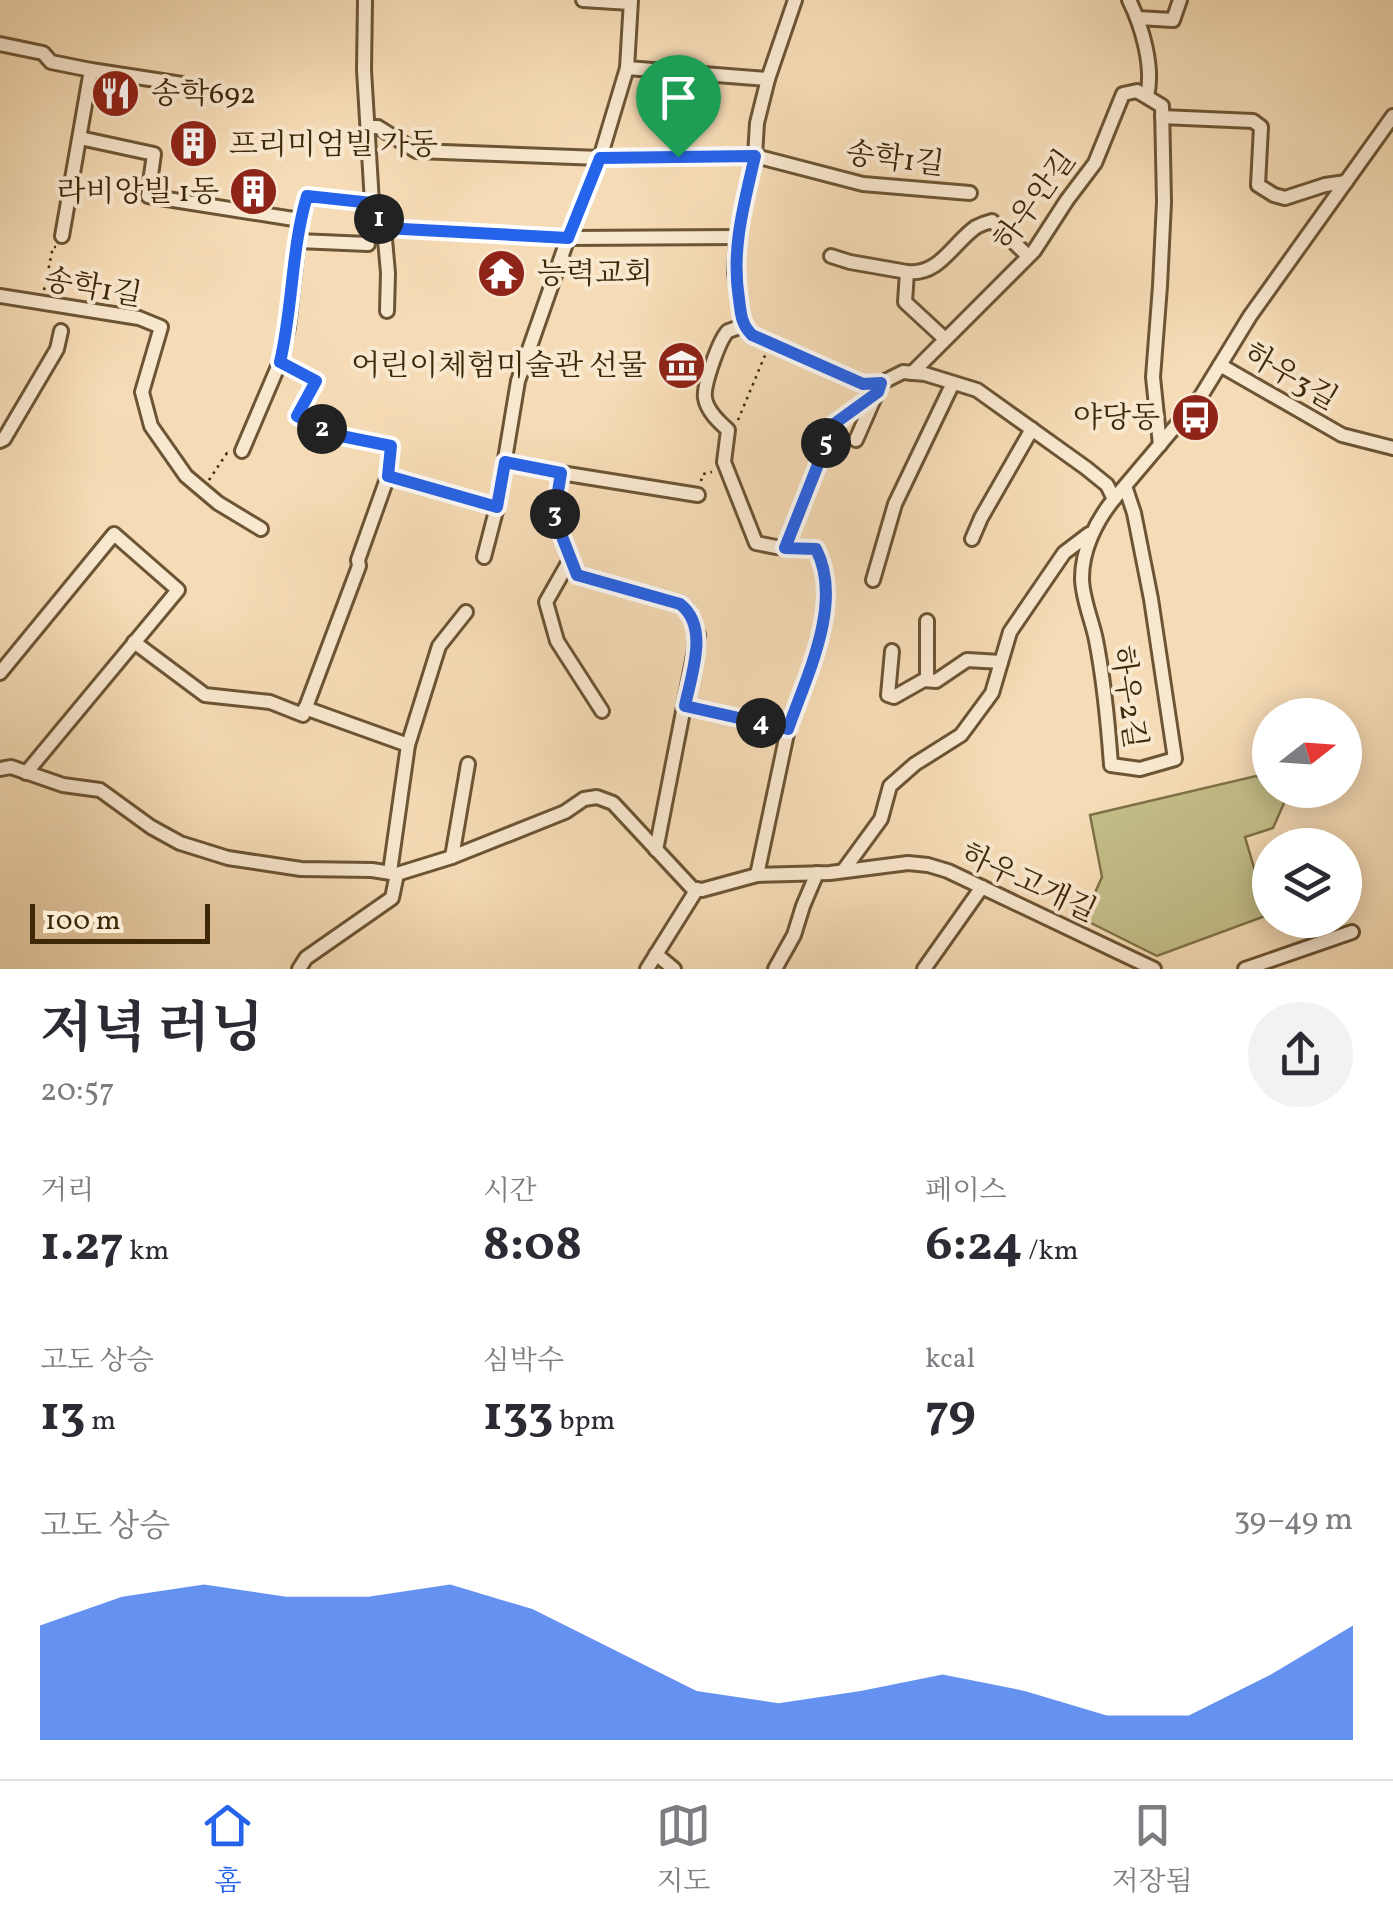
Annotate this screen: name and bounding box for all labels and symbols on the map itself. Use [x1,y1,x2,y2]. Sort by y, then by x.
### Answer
pin [636,55,721,158]
restaurant icon: 송학692 [90,67,142,119]
place label: 송학692 [151,74,256,116]
building icon: 프리미엄빌 가동 [168,118,220,170]
place label: 프리미엄빌 가동 [229,125,438,167]
street label: 송학1길 [843,133,946,187]
street label: 하우안길 [985,142,1087,260]
building icon: 라비앙빌 1동 [228,165,280,217]
place label: 라비앙빌 1동 [56,172,219,214]
pin: 1 [354,194,404,244]
temple icon: 능력교회 [476,247,528,299]
place label: 능력교회 [537,254,653,296]
street label: 송학1길 [40,260,145,318]
street label: 하우3길 [1235,334,1345,422]
museum icon: 어린이체험미술관 선물 [656,339,708,391]
place label: 어린이체험미술관 선물 [351,346,647,388]
bus stop icon: 야당동 [1169,391,1221,443]
place label: 야당동 [1073,398,1160,440]
pin: 2 [297,404,347,454]
pin: 5 [801,418,851,468]
pin: 3 [530,489,580,539]
street label: 하우2길 [1099,643,1155,751]
pin: 4 [736,698,786,748]
north arrow [1252,698,1362,808]
street label: 하우고개길 [954,834,1103,933]
scale bar [30,899,210,944]

